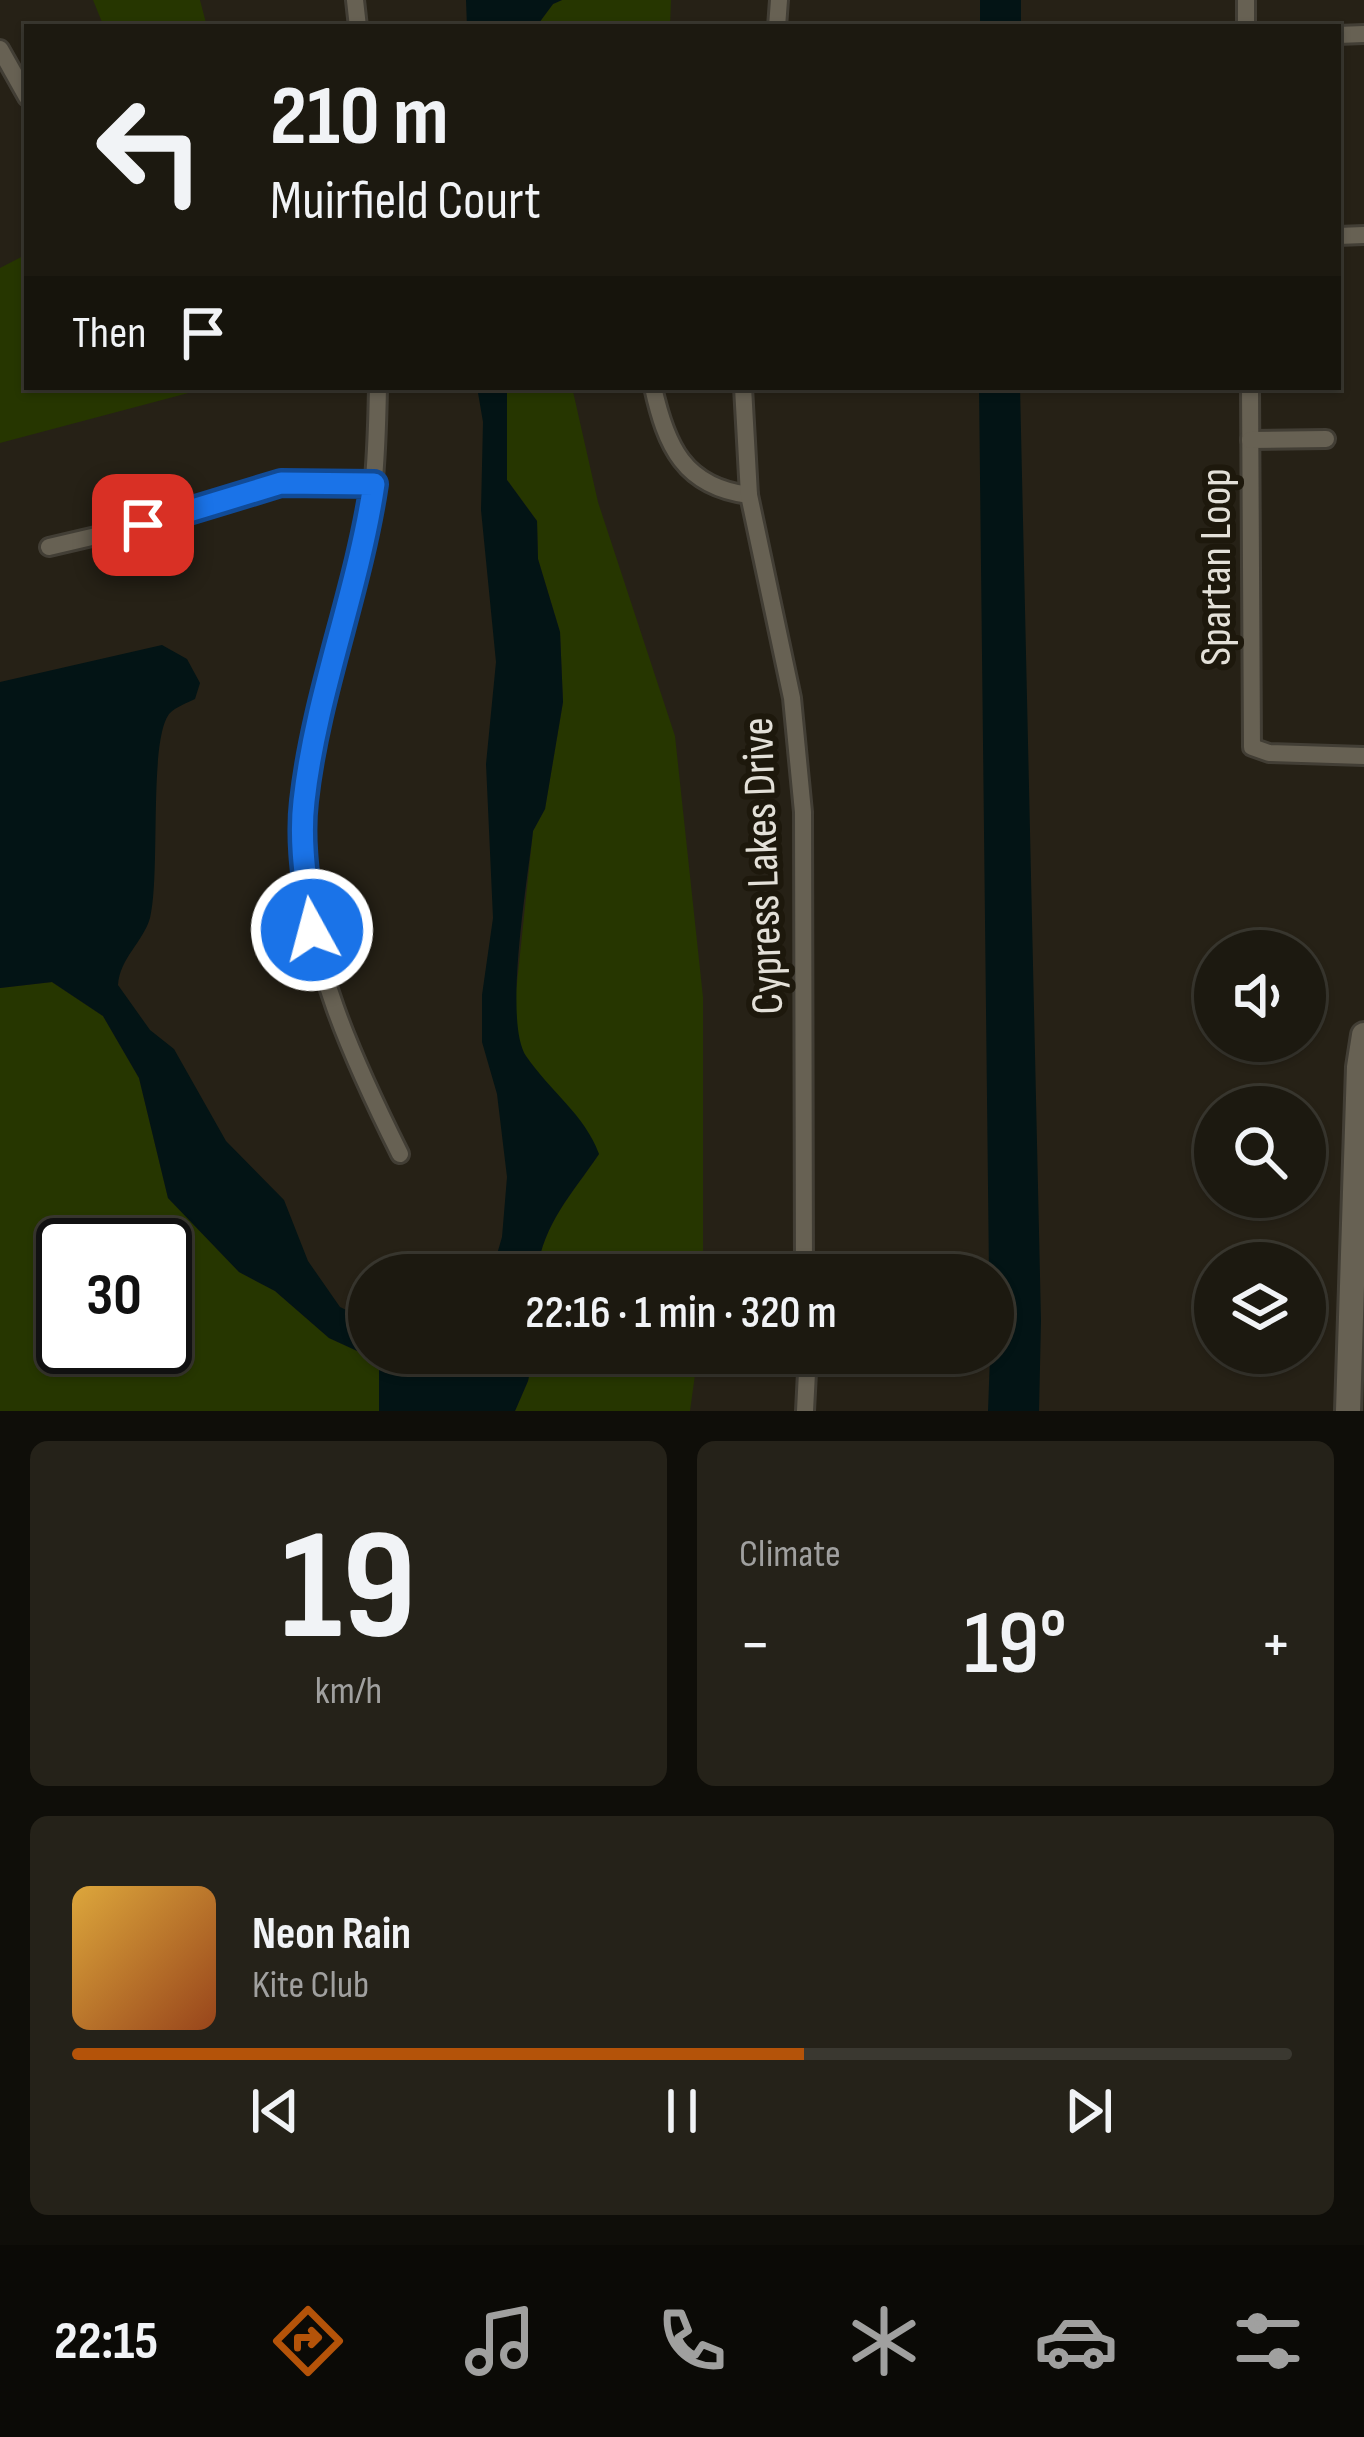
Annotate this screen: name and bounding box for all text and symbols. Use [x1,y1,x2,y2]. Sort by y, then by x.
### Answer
text: 210 m [270,67,449,168]
icon: left [72,72,228,228]
text: Muirfield Court [270,169,541,234]
icon: arrive [170,300,236,366]
text: Then [72,306,146,361]
street label: Spartan Loop [1189,468,1244,666]
pin [92,474,194,576]
icon: arrive [110,492,176,558]
street label: Cypress Lakes Drive [731,716,796,1015]
position arrow [249,867,375,993]
map controls [1194,930,1326,1374]
button: sound [1194,930,1326,1062]
button: search [1194,1086,1326,1218]
speed limit sign: 30 [36,1218,192,1374]
button: layers [1194,1242,1326,1374]
text: 22:16 · 1 min · 320 m [525,1286,837,1341]
text: 19 [281,1496,416,1683]
text: Climate [739,1531,841,1578]
text: 19° [964,1591,1067,1699]
text: − [739,1606,771,1685]
text: + [1260,1606,1292,1685]
text: km/h [315,1668,382,1715]
text: Neon Rain [252,1907,411,1962]
text: Kite Club [252,1962,369,2009]
icon: previous [242,2078,308,2144]
icon: pause [649,2078,715,2144]
icon: next [1056,2078,1122,2144]
icon: directions [266,2299,350,2383]
icon: music [458,2299,542,2383]
icon: phone [650,2299,734,2383]
icon: climate [842,2299,926,2383]
icon: car [1034,2299,1118,2383]
icon: filters [1226,2299,1310,2383]
text: 22:15 [54,2309,158,2374]

